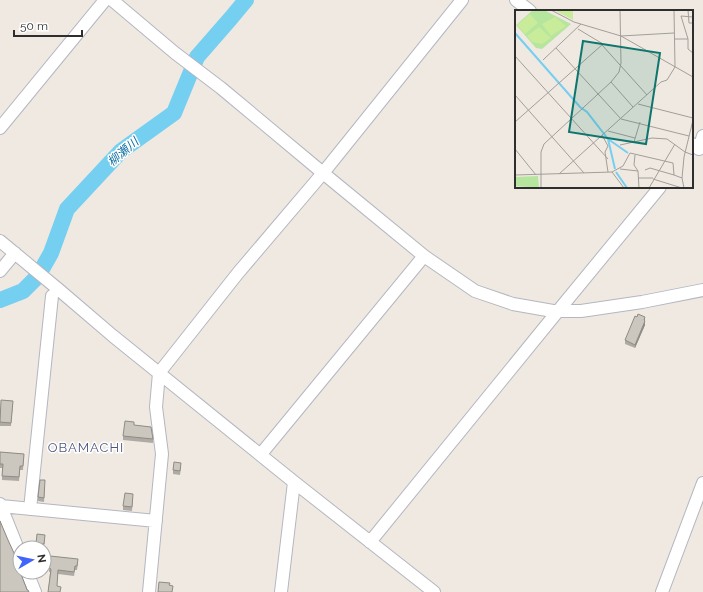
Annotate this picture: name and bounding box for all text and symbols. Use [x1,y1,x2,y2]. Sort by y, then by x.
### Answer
inset map [515,10,693,188]
scale bar [14,12,82,38]
text: 50 m [20,19,48,33]
water label: 柳瀬川 [105,134,143,169]
district label: OBAMACHI [48,440,124,455]
north arrow [12,540,52,580]
text: N [34,553,48,564]

